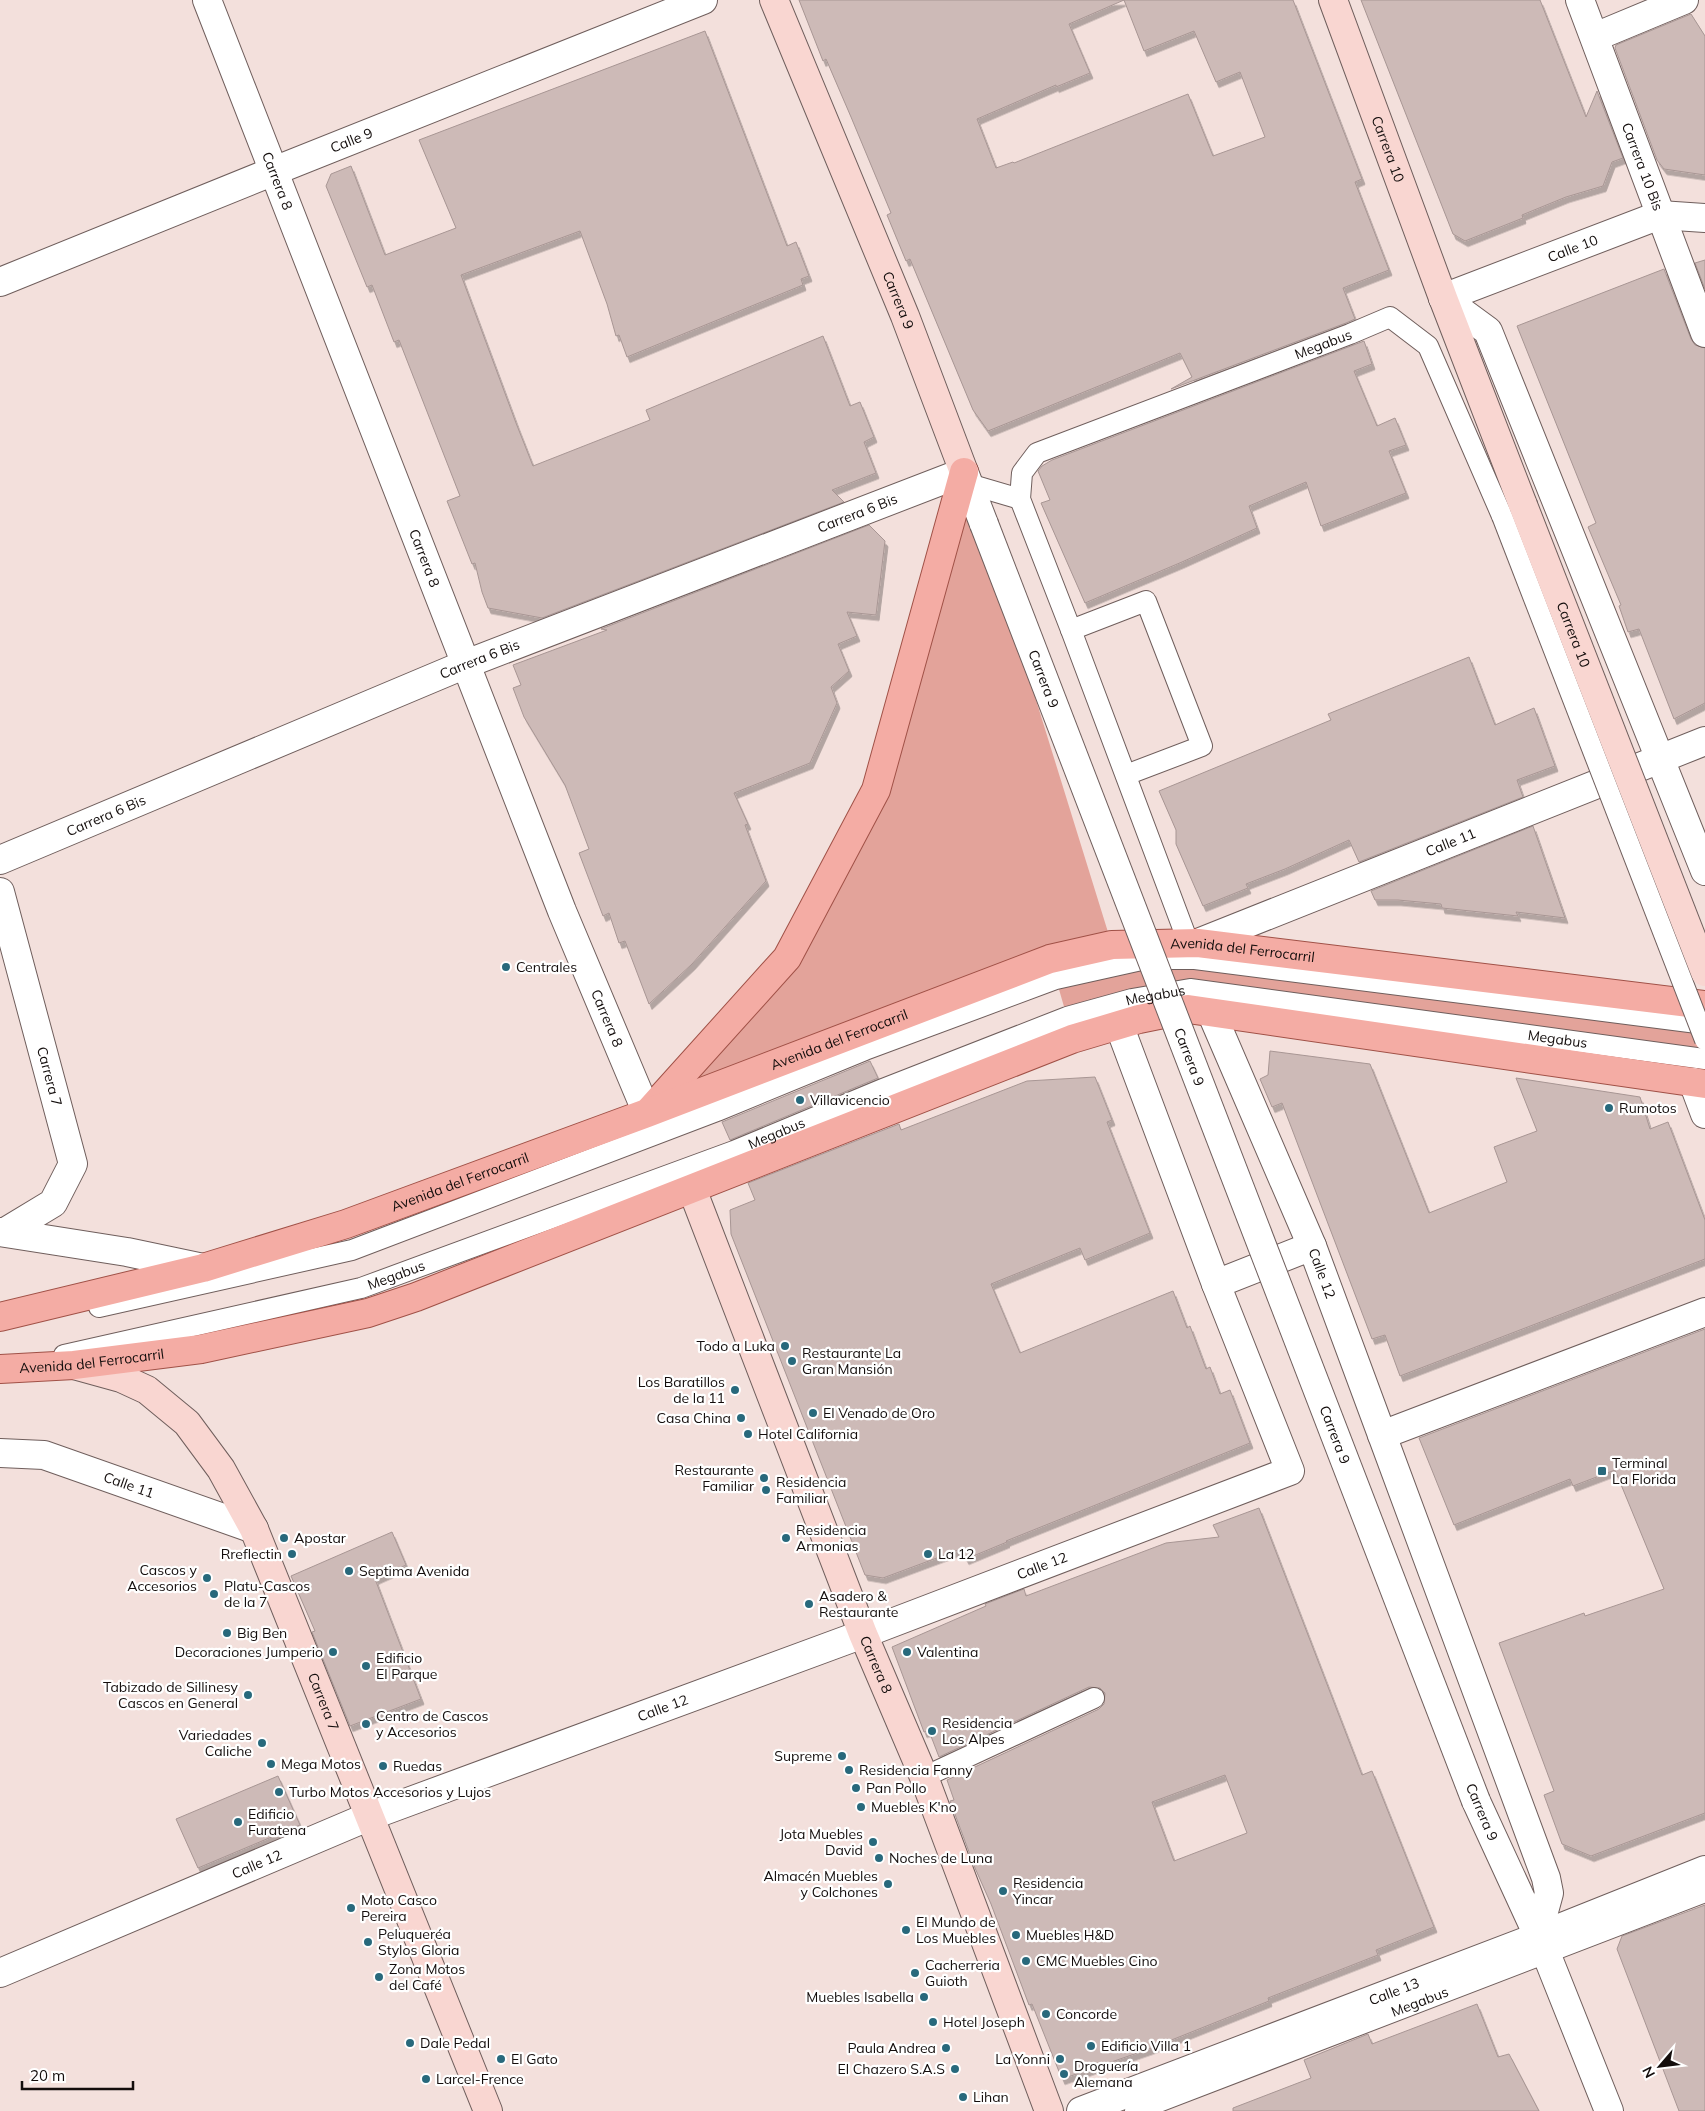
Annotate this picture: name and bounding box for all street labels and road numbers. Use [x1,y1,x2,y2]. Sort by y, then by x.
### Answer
street label: Carrera 10 [1368,114,1409,185]
street label: Carrera 10 Bis [1618,120,1667,213]
street label: Calle 9 [328,124,375,157]
street label: Carrera 8 [258,149,297,212]
street label: Calle 10 [1545,231,1601,266]
street label: Carrera 9 [878,269,918,332]
street label: Megabus [1292,325,1354,363]
street label: Carrera 6 Bis [815,490,900,537]
street label: Carrera 8 [405,526,444,590]
street label: Carrera 10 [1552,599,1594,670]
street label: Carrera 6 Bis [437,635,522,683]
street label: Carrera 9 [1024,647,1063,711]
street label: Carrera 6 Bis [64,791,148,840]
street label: Calle 11 [1423,824,1478,860]
street label: Avenida del Ferrocarril [1170,934,1316,966]
street label: Megabus [1124,981,1187,1009]
street label: Carrera 8 [587,987,627,1050]
street label: Avenida del Ferrocarril [768,1005,910,1074]
street label: Carrera 9 [1170,1025,1209,1089]
street label: Megabus [1527,1026,1588,1052]
street label: Carrera 7 [33,1045,66,1108]
street label: Megabus [746,1113,808,1153]
street label: Avenida del Ferrocarril [389,1148,531,1216]
street label: Calle 12 [1305,1246,1340,1301]
street label: Megabus [365,1256,428,1294]
street label: Avenida del Ferrocarril [19,1345,165,1377]
street label: Carrera 9 [1316,1403,1354,1466]
street label: Calle 11 [101,1468,157,1502]
street label: Calle 12 [1014,1548,1070,1583]
street label: Carrera 8 [856,1633,896,1696]
street label: Carrera 7 [304,1670,343,1733]
street label: Calle 12 [635,1690,691,1725]
street label: Carrera 9 [1462,1780,1502,1844]
street label: Calle 12 [229,1845,285,1883]
street label: Calle 13 [1366,1974,1422,2009]
street label: Megabus [1389,1982,1451,2021]

